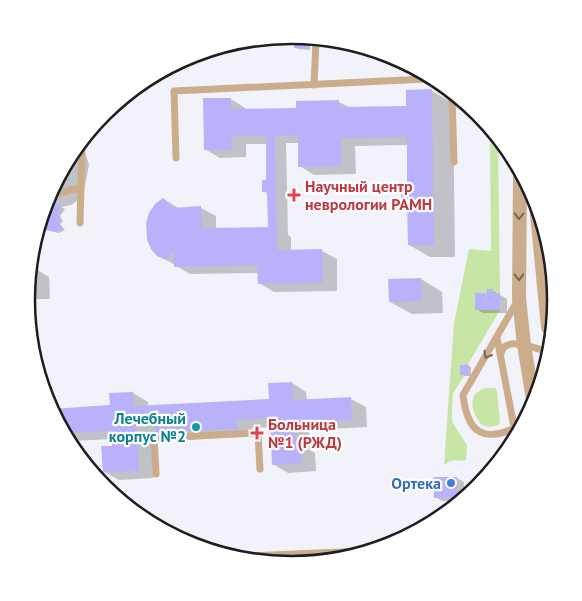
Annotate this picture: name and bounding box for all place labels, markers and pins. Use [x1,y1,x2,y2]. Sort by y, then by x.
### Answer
place label: Научный центр неврологии РАМН [305,176,432,214]
marker: Научный центр неврологии РАМН [287,188,301,202]
place label: Лечебный корпус №2 [109,408,186,446]
place label: Больница №1 (РЖД) [268,414,342,452]
marker: Лечебный корпус №2 [190,421,202,433]
marker: Больница №1 (РЖД) [250,426,264,440]
place label: Ортека [391,473,441,493]
marker: Ортека [445,477,457,489]

